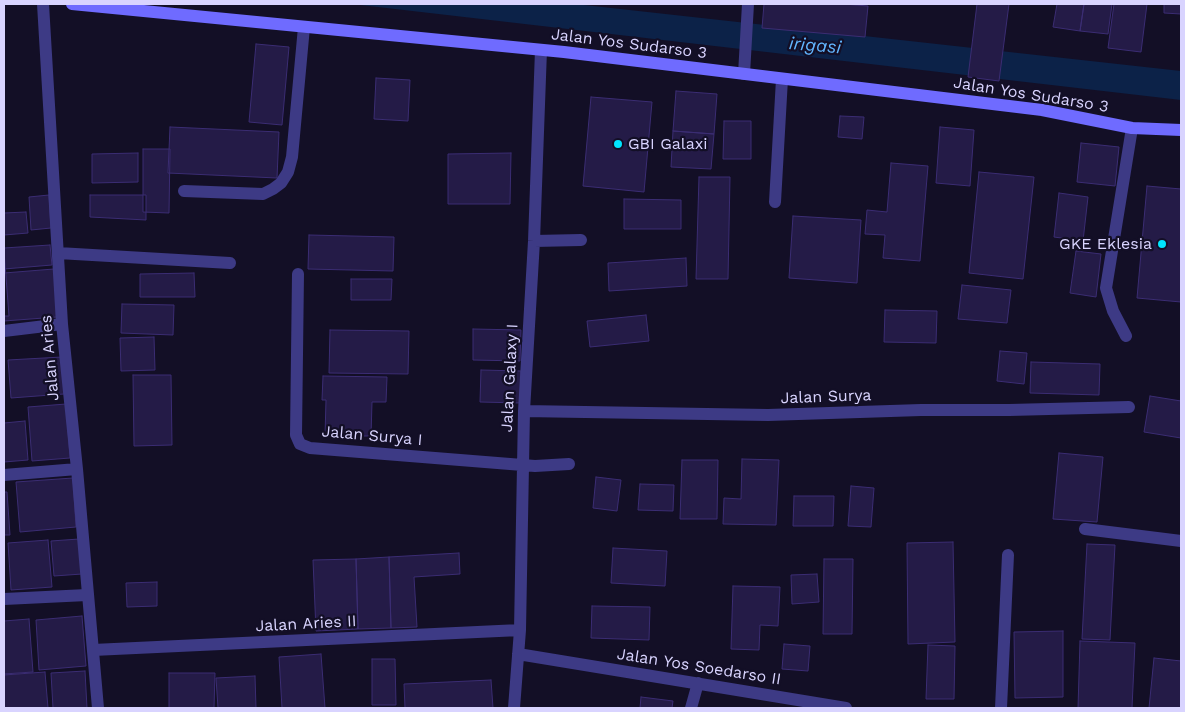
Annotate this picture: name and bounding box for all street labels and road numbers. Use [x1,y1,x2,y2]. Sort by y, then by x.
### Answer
street label: Jalan Yos Sudarso 3 [550,25,708,63]
street label: Jalan Yos Sudarso 3 [952,73,1110,117]
street label: Jalan Aries [37,314,63,402]
street label: Jalan Galaxy I [498,323,522,433]
street label: Jalan Surya [780,386,872,408]
street label: Jalan Surya I [321,422,423,450]
street label: Jalan Aries II [255,612,357,636]
street label: Jalan Yos Soedarso II [616,645,782,689]

